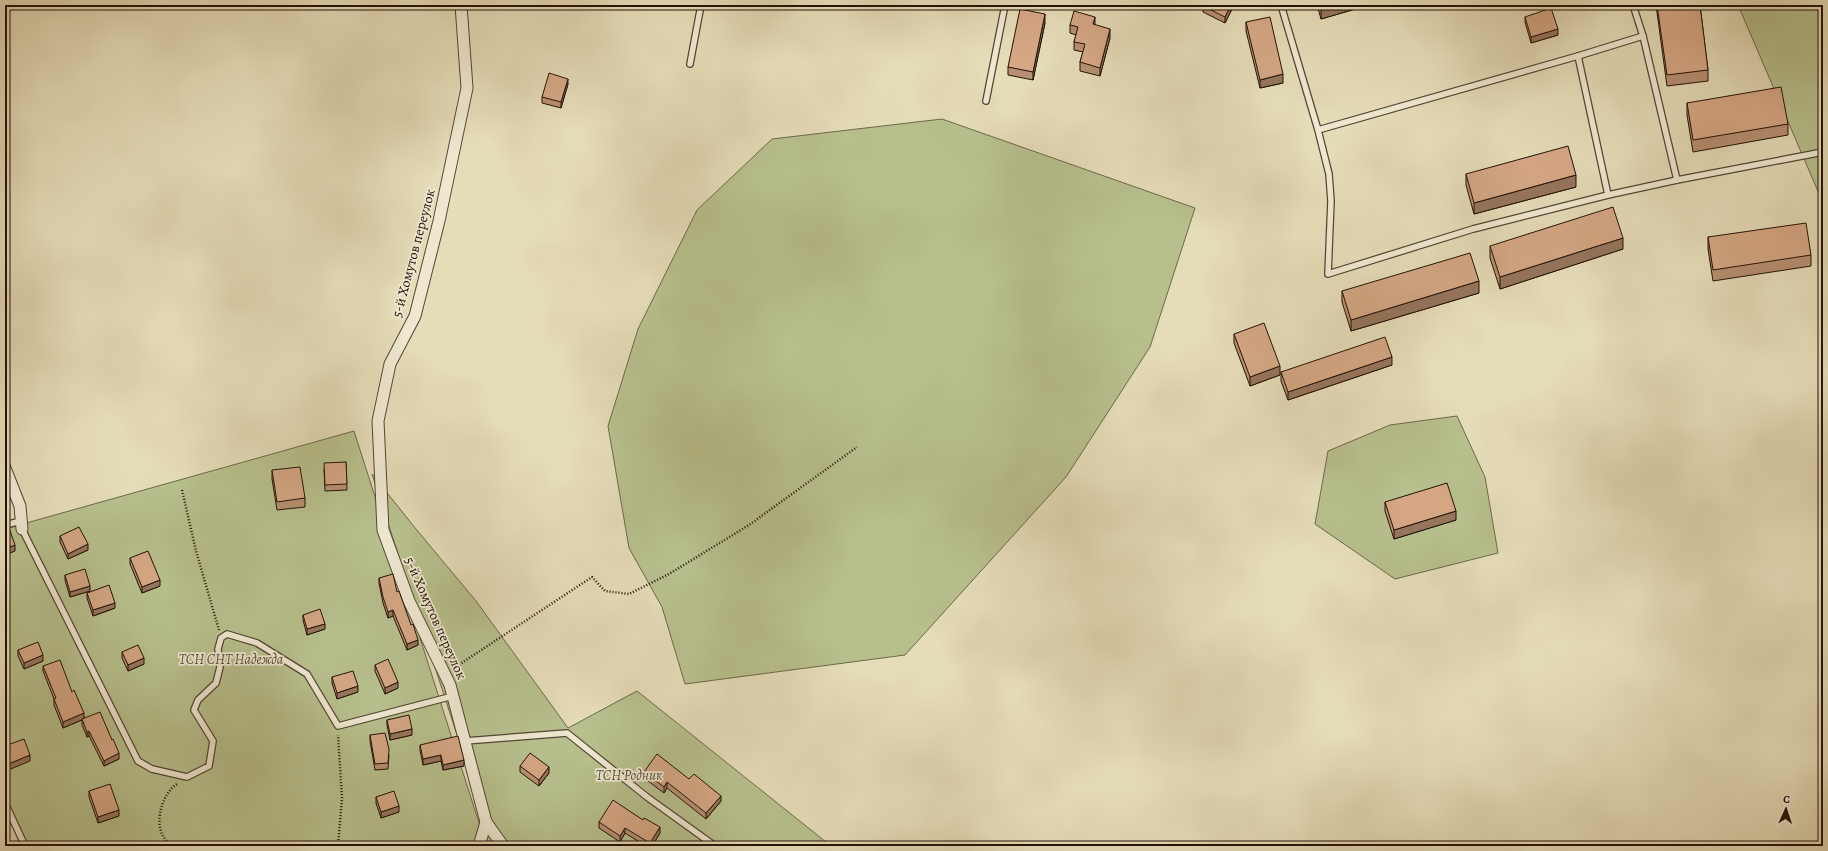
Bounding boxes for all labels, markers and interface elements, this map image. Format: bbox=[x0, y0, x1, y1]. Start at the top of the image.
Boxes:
street label: 5-й Хомутов переулок bbox=[387, 187, 440, 320]
street label: 5-й Хомутов переулок bbox=[400, 554, 471, 683]
park label: ТСН СНТ Надежда bbox=[179, 650, 284, 669]
park label: ТСН Родник bbox=[596, 766, 662, 785]
north arrow bbox=[1766, 789, 1806, 829]
text: С bbox=[1783, 792, 1790, 807]

